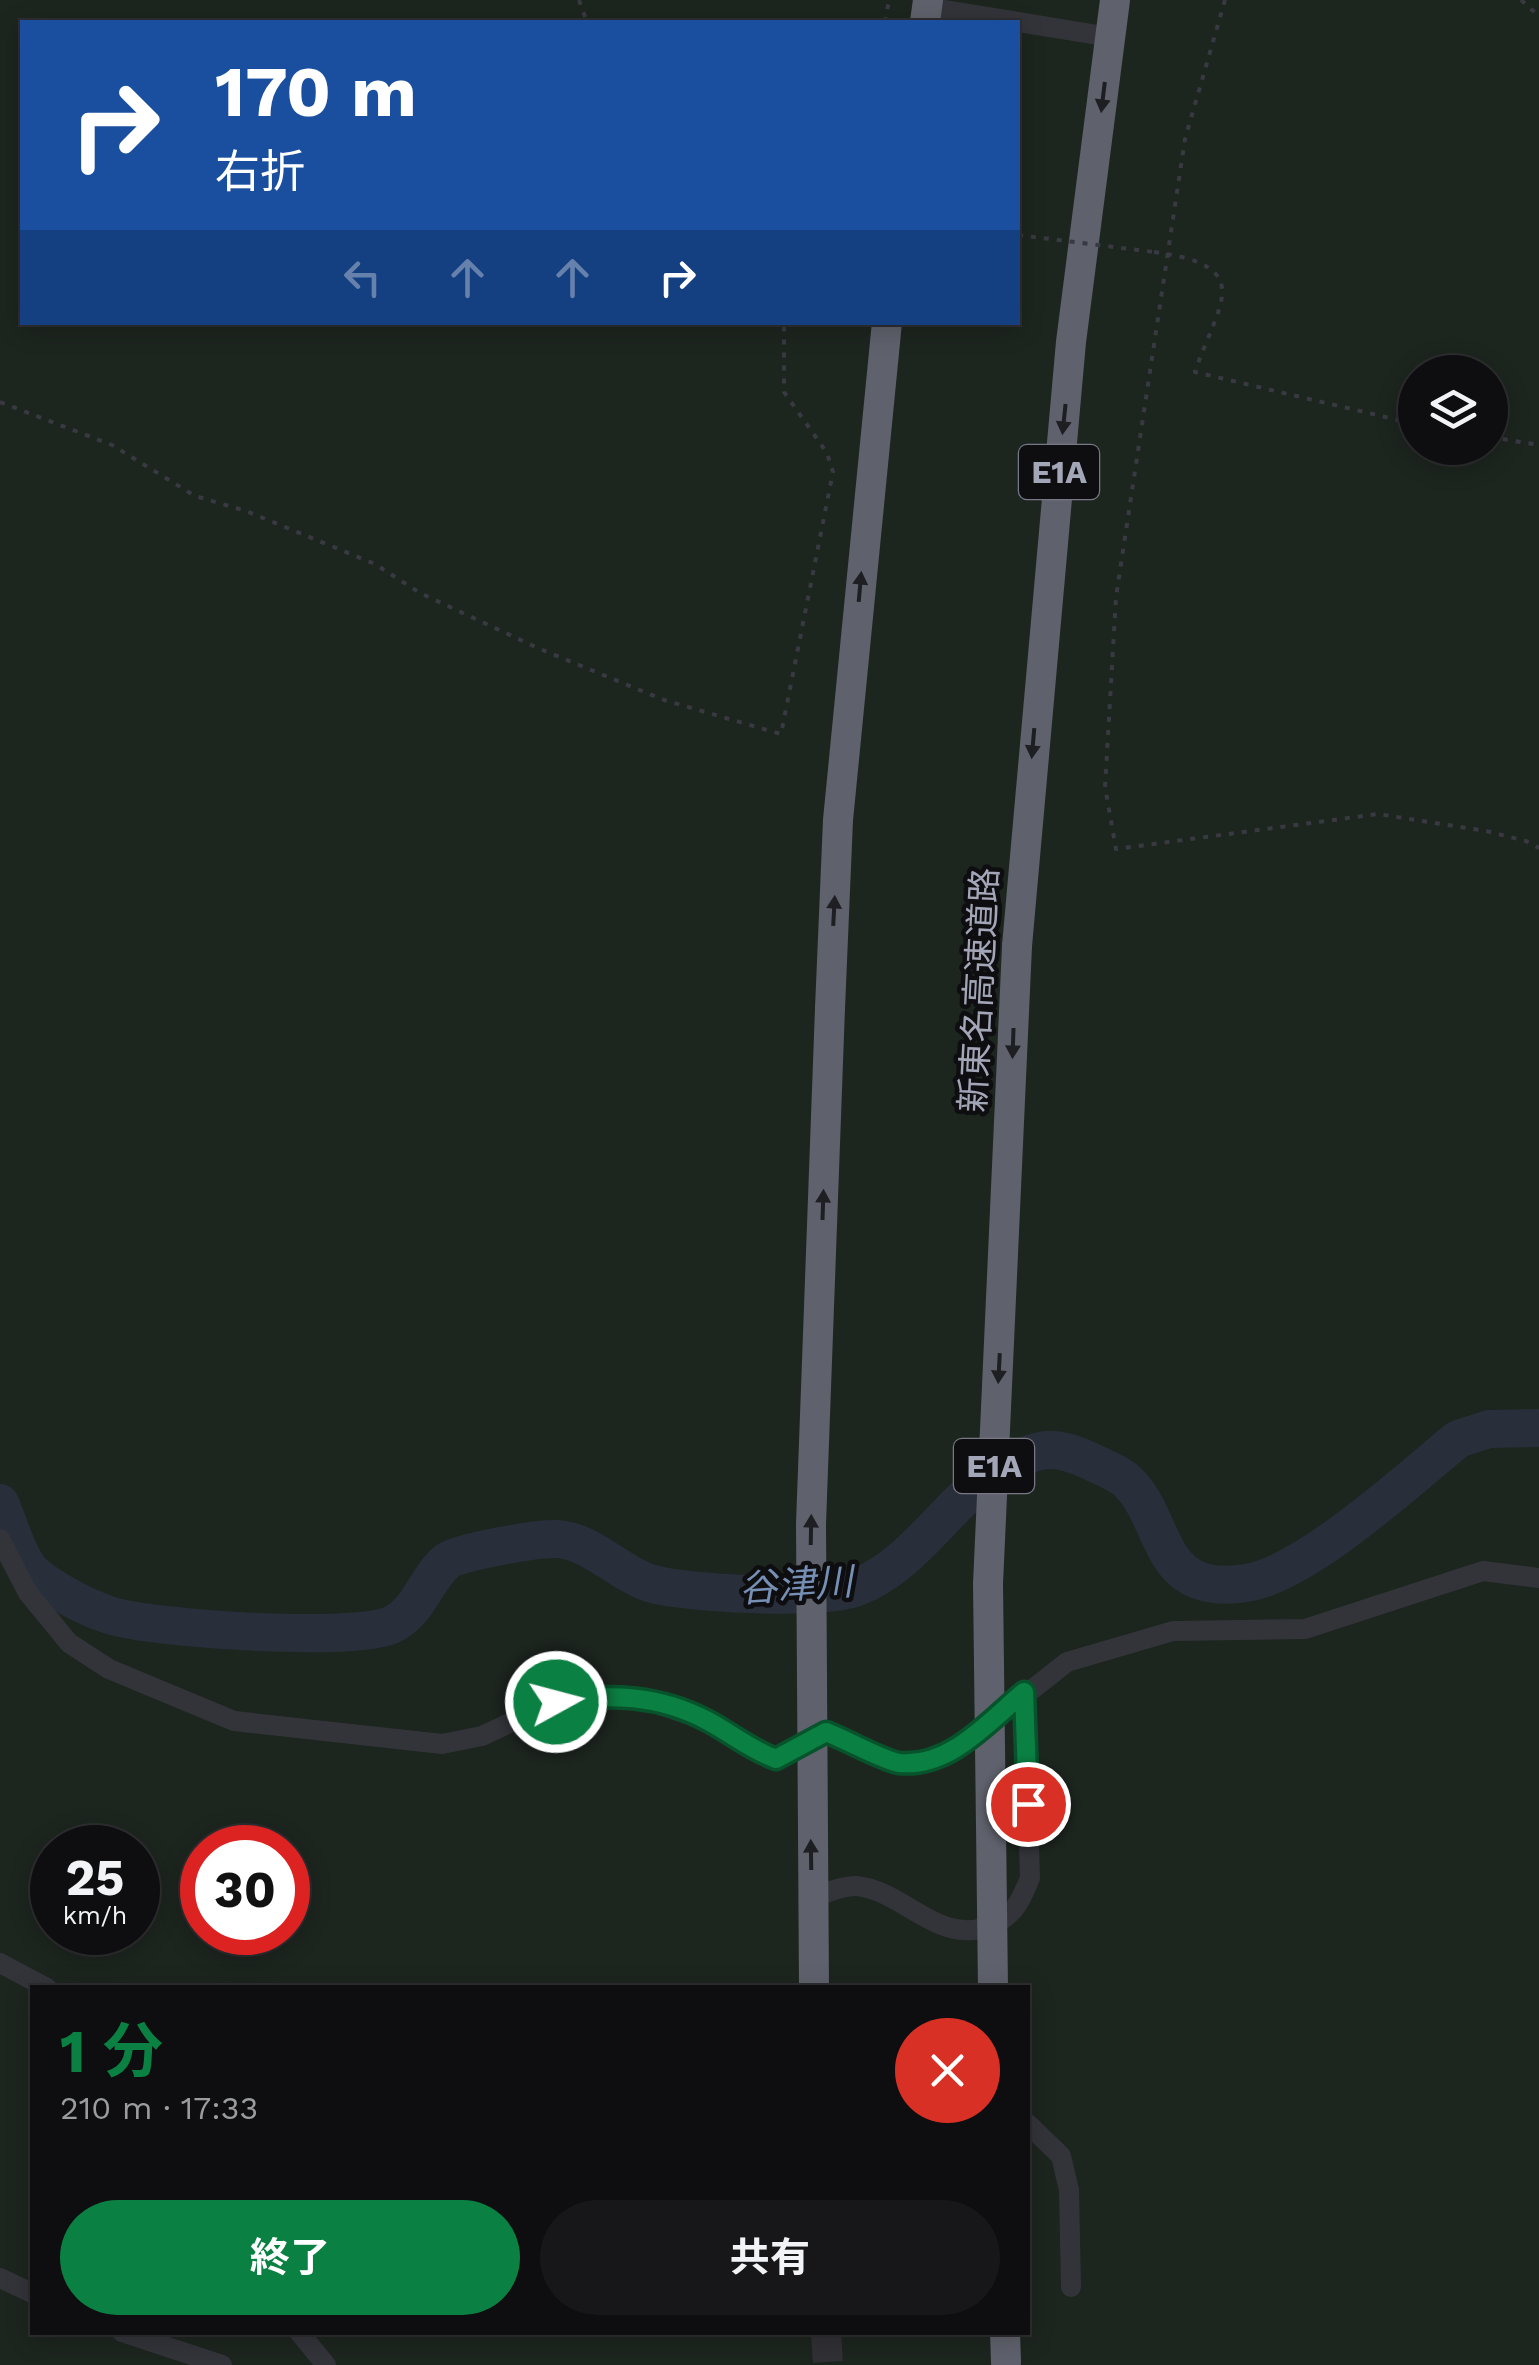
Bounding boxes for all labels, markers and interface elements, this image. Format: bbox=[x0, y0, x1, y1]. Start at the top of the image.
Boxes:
text: 170 m bbox=[215, 51, 417, 133]
icon: right bbox=[50, 60, 180, 190]
one-way arrow bbox=[1094, 81, 1110, 113]
text: 右折 bbox=[215, 145, 305, 198]
icon: left bbox=[335, 250, 390, 305]
icon: ahead bbox=[440, 250, 495, 305]
icon: ahead bbox=[545, 250, 600, 305]
icon: right bbox=[650, 250, 705, 305]
map controls bbox=[1398, 355, 1508, 465]
button: layers bbox=[1398, 355, 1508, 465]
one-way arrow bbox=[1056, 404, 1072, 436]
road number: E1A bbox=[1019, 445, 1099, 499]
one-way arrow bbox=[852, 570, 868, 602]
one-way arrow bbox=[1025, 727, 1041, 759]
street label: 新東名高速道路 bbox=[952, 867, 1006, 1113]
one-way arrow bbox=[826, 894, 842, 926]
one-way arrow bbox=[1004, 1028, 1020, 1060]
one-way arrow bbox=[815, 1189, 831, 1221]
one-way arrow bbox=[991, 1352, 1007, 1384]
road number: E1A bbox=[954, 1439, 1034, 1493]
one-way arrow bbox=[804, 1514, 820, 1546]
water label: 谷津川 bbox=[738, 1559, 858, 1611]
position arrow bbox=[504, 1650, 608, 1754]
pin bbox=[986, 1762, 1071, 1847]
icon: arrive bbox=[1001, 1777, 1056, 1832]
speed limit sign: 30 bbox=[180, 1825, 310, 1955]
one-way arrow bbox=[802, 1839, 818, 1871]
text: 25 bbox=[66, 1848, 124, 1907]
text: km/h bbox=[63, 1901, 127, 1930]
text: 1 分 bbox=[60, 2016, 163, 2087]
button: close bbox=[895, 2018, 1000, 2123]
text: 210 m · 17:33 bbox=[60, 2089, 258, 2127]
button: 終了 bbox=[60, 2200, 520, 2315]
button: 共有 bbox=[540, 2200, 1000, 2315]

